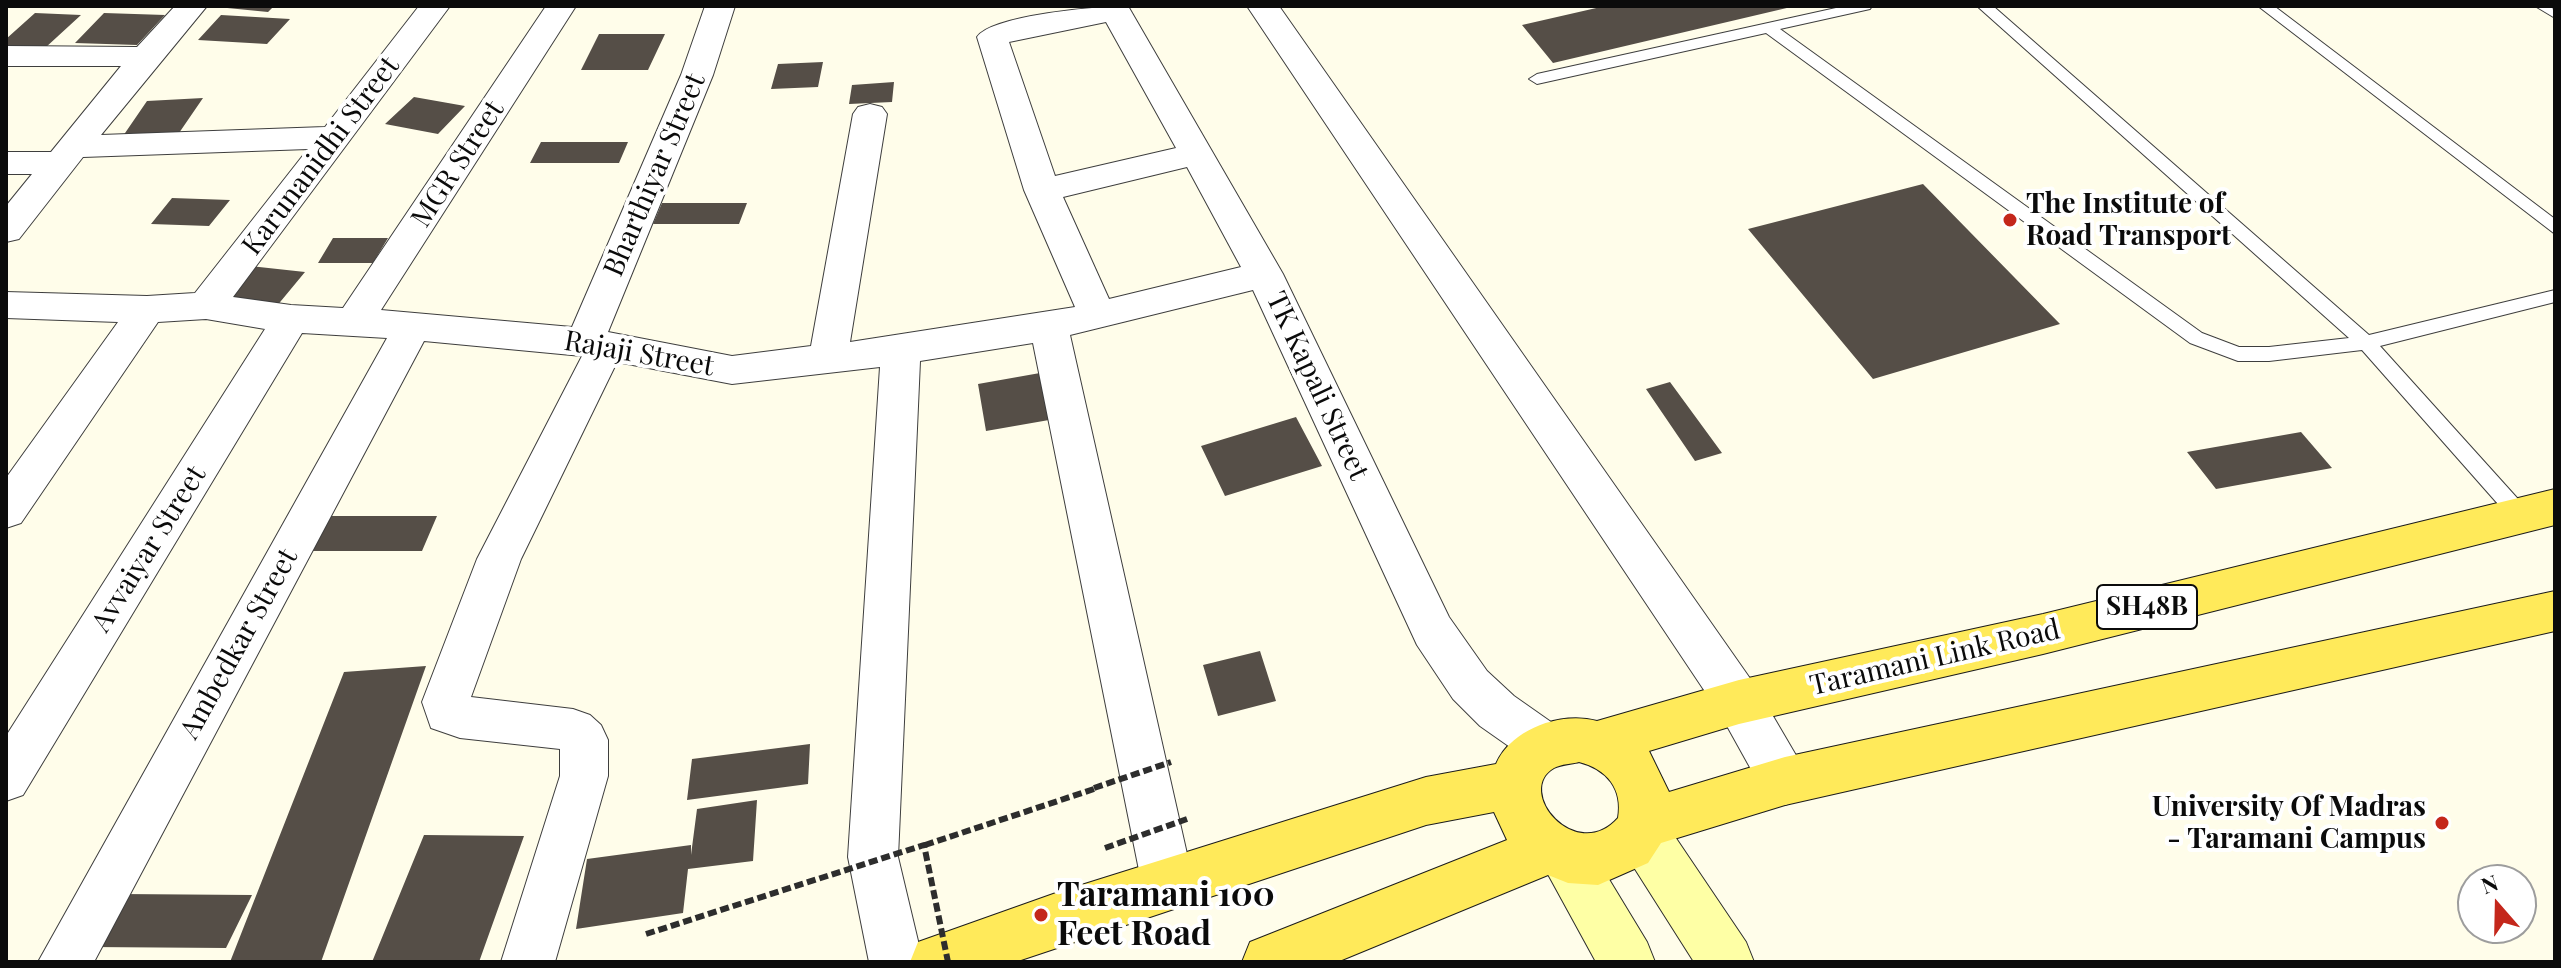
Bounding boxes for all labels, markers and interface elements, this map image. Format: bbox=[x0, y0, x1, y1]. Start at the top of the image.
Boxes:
street label: Karunanidhi Street bbox=[235, 50, 407, 262]
street label: Bharthiyar Street bbox=[597, 68, 713, 282]
street label: MGR Street bbox=[405, 94, 511, 234]
place label: The Institute of Road Transport bbox=[2026, 187, 2231, 253]
marker: The Institute of Road Transport bbox=[2001, 211, 2019, 229]
street label: TK Kapali Street bbox=[1259, 287, 1375, 485]
street label: Rajaji Street bbox=[562, 324, 716, 384]
street label: Avvaiyar Street bbox=[85, 460, 213, 638]
street label: Ambedkar Street bbox=[173, 543, 305, 745]
road number: SH48B bbox=[2097, 585, 2197, 629]
street label: Taramani Link Road bbox=[1807, 613, 2063, 703]
place label: University Of Madras - Taramani Campus bbox=[2152, 790, 2426, 856]
marker: University Of Madras - Taramani Campus bbox=[2433, 814, 2451, 832]
north arrow bbox=[2457, 864, 2537, 944]
text: N bbox=[2477, 867, 2502, 900]
place label: Taramani 100 Feet Road bbox=[1057, 875, 1275, 954]
marker: Taramani 100 Feet Road bbox=[1032, 906, 1050, 924]

